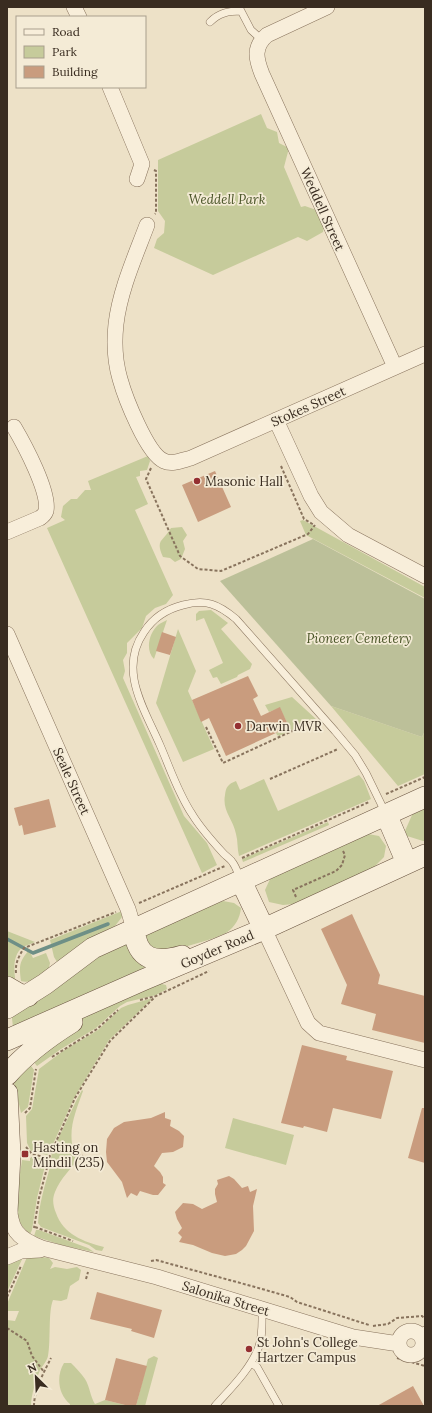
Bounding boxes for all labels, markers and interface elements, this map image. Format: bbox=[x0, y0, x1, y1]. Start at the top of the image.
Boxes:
legend bbox=[16, 16, 146, 88]
text: Road bbox=[52, 24, 80, 39]
text: Park bbox=[52, 44, 78, 59]
text: Building bbox=[52, 64, 98, 79]
street label: Weddell Street bbox=[297, 165, 348, 253]
park label: Weddell Park bbox=[189, 191, 266, 208]
street label: Stokes Street bbox=[268, 382, 348, 431]
place label: Masonic Hall bbox=[205, 473, 283, 490]
marker: Masonic Hall bbox=[192, 476, 202, 486]
park label: Pioneer Cemetery bbox=[307, 630, 412, 647]
place label: Darwin MVR bbox=[246, 718, 323, 735]
marker: Darwin MVR bbox=[233, 721, 243, 731]
street label: Seale Street bbox=[49, 745, 94, 818]
street label: Goyder Road bbox=[178, 926, 257, 973]
place label: Hasting on Mindil (235) bbox=[33, 1139, 104, 1171]
marker: Hasting on Mindil (235) bbox=[20, 1149, 30, 1159]
street label: Salonika Street bbox=[180, 1277, 272, 1320]
place label: St John's College Hartzer Campus bbox=[257, 1334, 358, 1366]
marker: St John's College Hartzer Campus bbox=[244, 1344, 254, 1354]
north arrow bbox=[16, 1357, 56, 1397]
text: N bbox=[25, 1360, 39, 1376]

